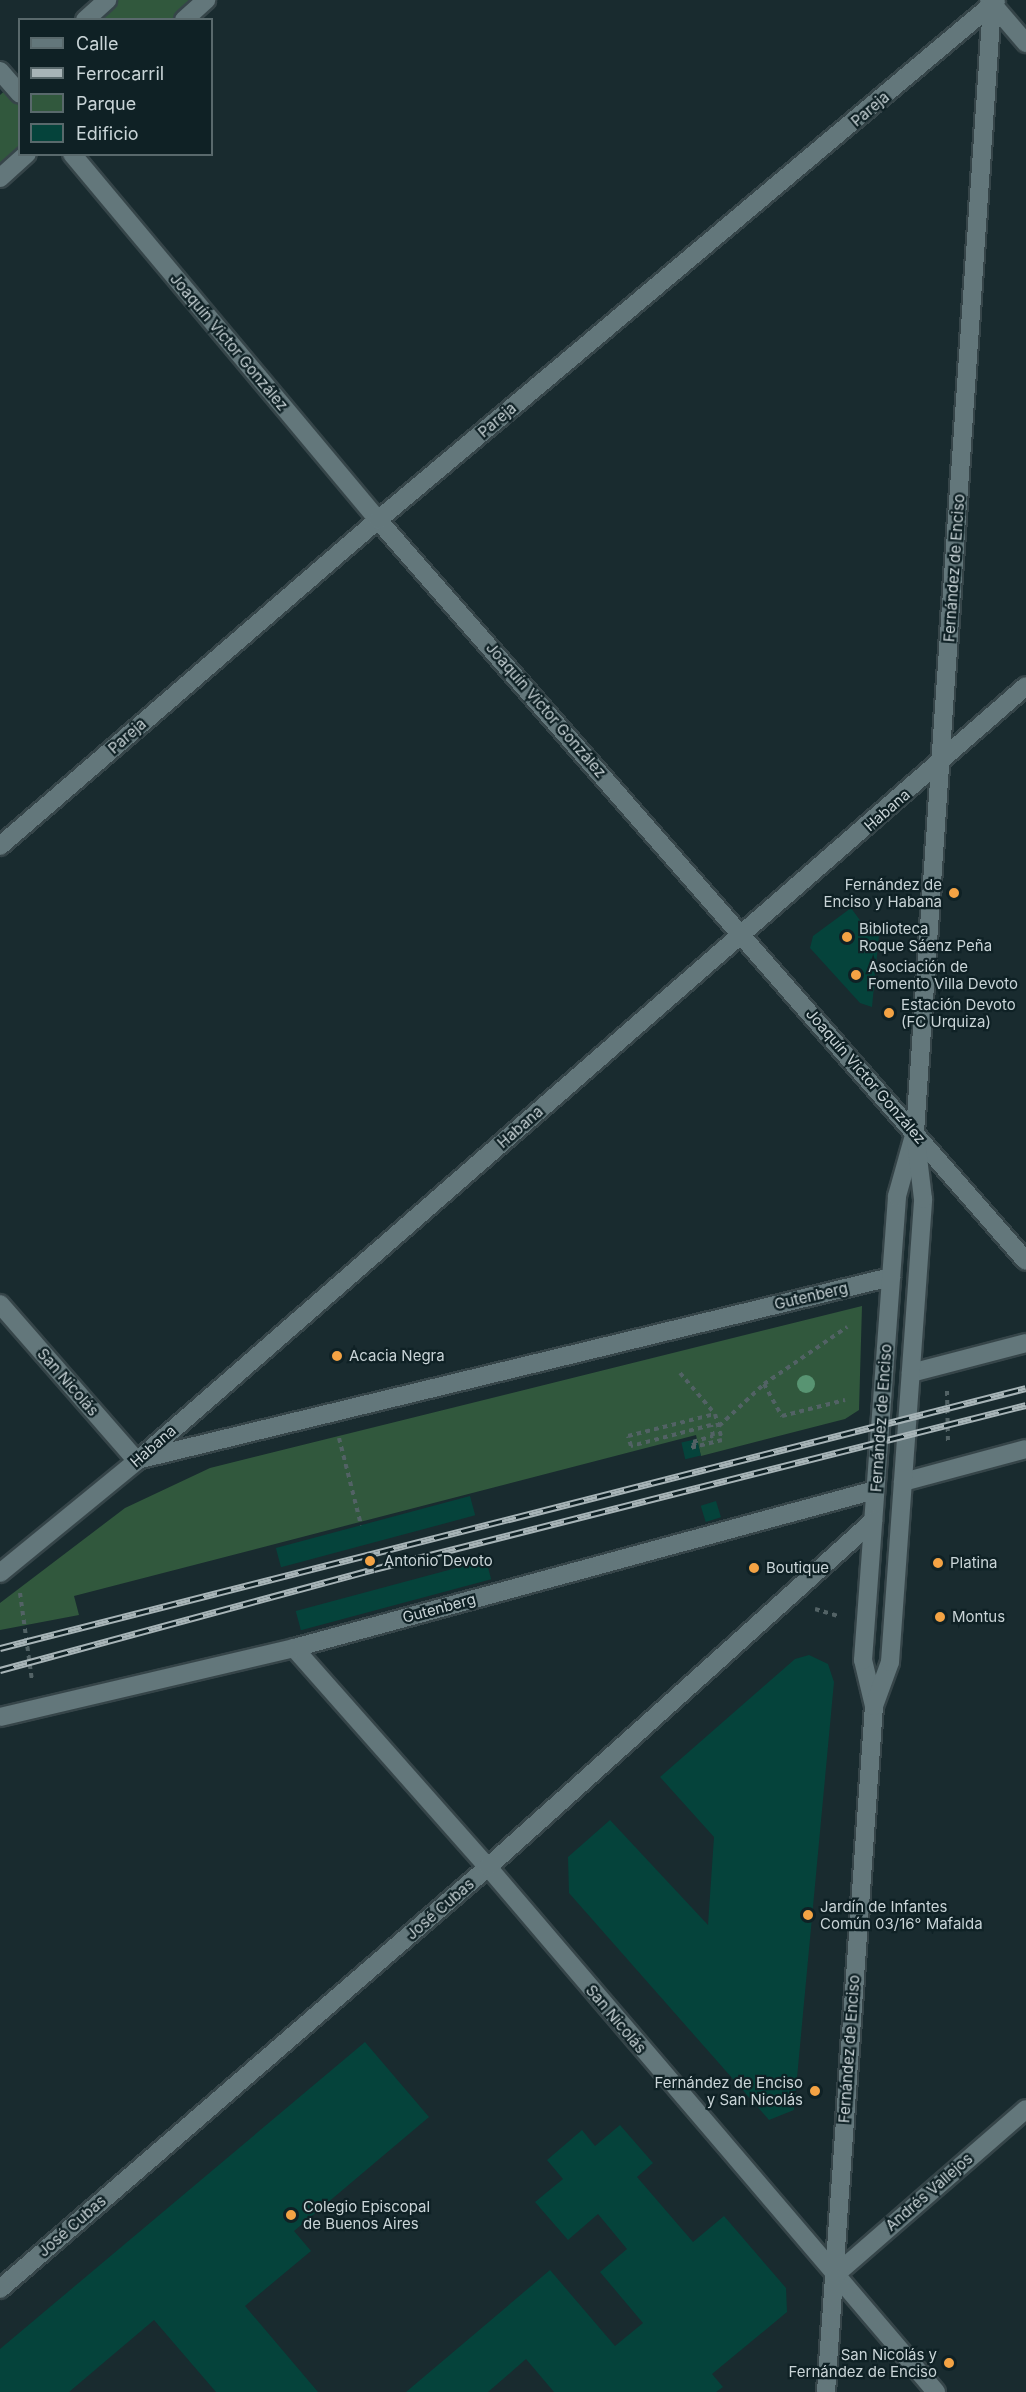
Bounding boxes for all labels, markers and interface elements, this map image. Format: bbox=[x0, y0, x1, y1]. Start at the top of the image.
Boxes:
legend bbox=[18, 18, 213, 156]
text: Calle bbox=[76, 33, 118, 54]
text: Ferrocarril bbox=[76, 63, 164, 84]
street label: Pareja bbox=[847, 88, 893, 130]
text: Parque bbox=[76, 93, 136, 114]
text: Edificio bbox=[76, 123, 139, 144]
street label: Joaquín Victor González bbox=[166, 270, 292, 414]
street label: Pareja bbox=[474, 399, 520, 441]
street label: Fernández de Enciso bbox=[940, 493, 968, 643]
street label: Joaquín Victor González bbox=[482, 639, 610, 781]
street label: Pareja bbox=[104, 715, 150, 757]
street label: Habana bbox=[860, 785, 914, 835]
place label: Fernández de Enciso y Habana bbox=[824, 875, 942, 910]
marker: Fernández de Enciso y Habana bbox=[947, 886, 961, 900]
place label: Biblioteca Roque Sáenz Peña bbox=[859, 919, 992, 954]
marker: Biblioteca Roque Sáenz Peña bbox=[840, 930, 854, 944]
place label: Asociación de Fomento Villa Devoto bbox=[868, 957, 1018, 992]
marker: Asociación de Fomento Villa Devoto bbox=[849, 968, 863, 982]
place label: Estación Devoto (FC Urquiza) bbox=[901, 995, 1016, 1030]
street label: Joaquín Victor González bbox=[802, 1005, 930, 1147]
marker: Estación Devoto (FC Urquiza) bbox=[882, 1006, 896, 1020]
street label: Habana bbox=[493, 1102, 547, 1152]
street label: Gutenberg bbox=[772, 1279, 850, 1313]
street label: Fernández de Enciso bbox=[867, 1343, 895, 1493]
street label: San Nicolás bbox=[34, 1345, 102, 1419]
place label: Acacia Negra bbox=[349, 1347, 445, 1365]
marker: Acacia Negra bbox=[330, 1349, 344, 1363]
street label: Habana bbox=[126, 1421, 180, 1471]
marker: Antonio Devoto bbox=[361, 1552, 379, 1570]
place label: Antonio Devoto bbox=[384, 1552, 493, 1570]
place label: Platina bbox=[950, 1554, 997, 1572]
marker: Platina bbox=[931, 1556, 945, 1570]
place label: Boutique bbox=[766, 1559, 829, 1577]
marker: Boutique bbox=[747, 1561, 761, 1575]
street label: Gutenberg bbox=[400, 1590, 478, 1626]
place label: Montus bbox=[952, 1608, 1005, 1626]
marker: Montus bbox=[933, 1610, 947, 1624]
street label: José Cubas bbox=[402, 1875, 478, 1943]
place label: Jardín de Infantes Común 03/16° Mafalda bbox=[820, 1897, 983, 1932]
marker: Jardín de Infantes Común 03/16° Mafalda bbox=[801, 1908, 815, 1922]
street label: Fernández de Enciso bbox=[835, 1974, 863, 2124]
street label: San Nicolás bbox=[582, 1981, 650, 2057]
place label: Fernández de Enciso y San Nicolás bbox=[655, 2073, 803, 2108]
marker: Fernández de Enciso y San Nicolás bbox=[808, 2084, 822, 2098]
street label: Andrés Vallejos bbox=[882, 2149, 976, 2235]
street label: José Cubas bbox=[34, 2192, 110, 2260]
place label: Colegio Episcopal de Buenos Aires bbox=[303, 2197, 430, 2232]
marker: Colegio Episcopal de Buenos Aires bbox=[284, 2208, 298, 2222]
place label: San Nicolás y Fernández de Enciso bbox=[789, 2345, 937, 2380]
marker: San Nicolás y Fernández de Enciso bbox=[942, 2356, 956, 2370]

